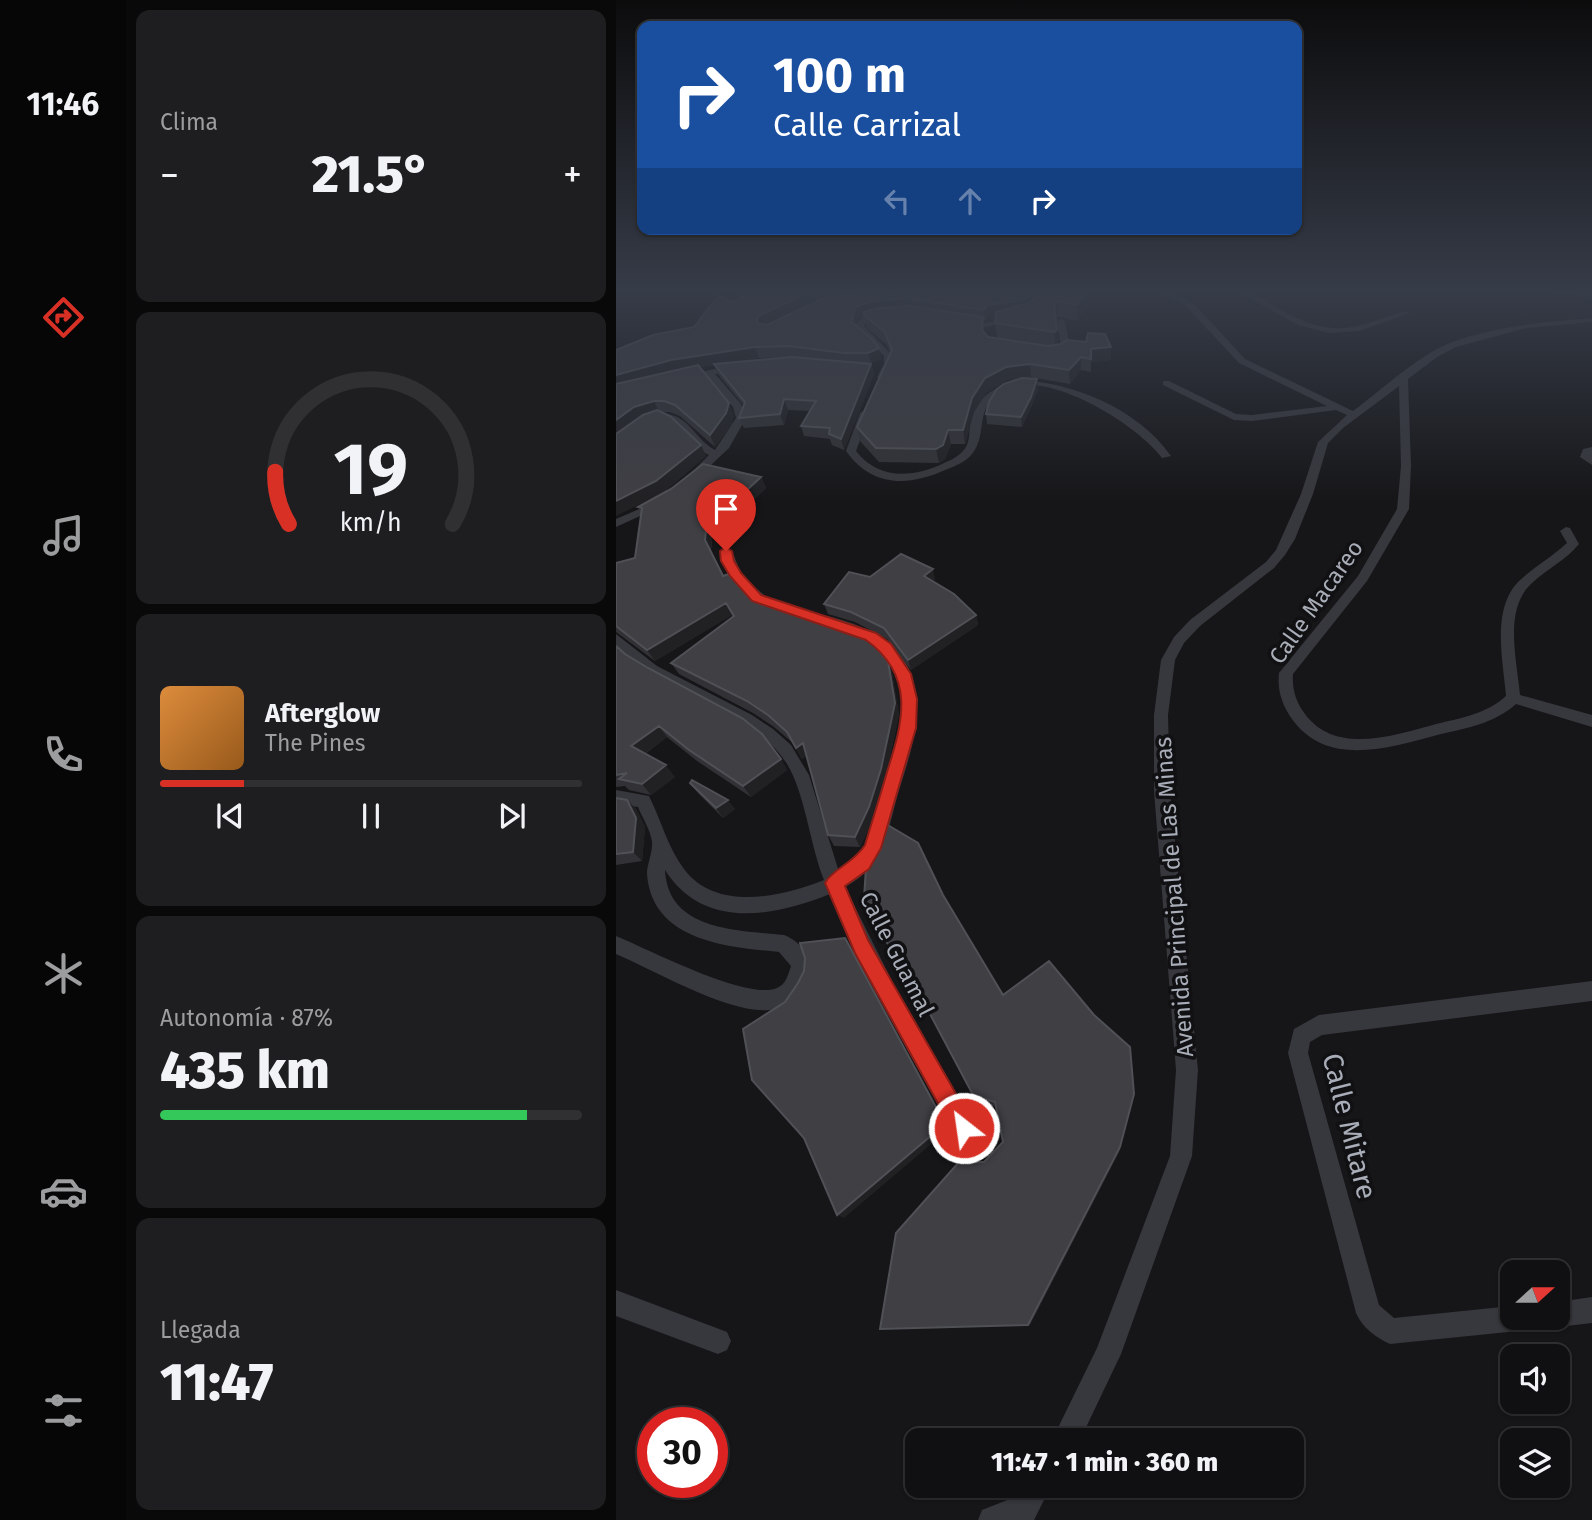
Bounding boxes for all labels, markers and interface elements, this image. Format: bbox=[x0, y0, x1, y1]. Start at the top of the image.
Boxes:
text: 100 m bbox=[773, 46, 906, 105]
icon: right bbox=[658, 49, 749, 140]
text: 11:46 bbox=[27, 85, 99, 123]
text: Calle Carrizal bbox=[773, 106, 961, 144]
text: Clima bbox=[160, 108, 218, 136]
text: 21.5° bbox=[312, 143, 430, 206]
text: − bbox=[160, 152, 179, 198]
text: + bbox=[563, 152, 582, 198]
icon: left bbox=[878, 182, 916, 220]
icon: ahead bbox=[951, 182, 989, 220]
icon: right bbox=[1024, 182, 1062, 220]
icon: directions bbox=[39, 293, 88, 342]
text: 19 bbox=[334, 426, 408, 513]
pin bbox=[696, 479, 756, 551]
icon: arrive bbox=[707, 490, 745, 528]
text: km/h bbox=[340, 508, 402, 538]
icon: music bbox=[39, 511, 88, 560]
street label: Calle Macareo bbox=[1263, 535, 1369, 669]
text: Afterglow bbox=[265, 698, 380, 729]
text: The Pines bbox=[265, 729, 366, 757]
icon: phone bbox=[39, 730, 88, 779]
street label: Avenida Principal de Las Minas bbox=[1149, 736, 1199, 1058]
icon: previous bbox=[211, 797, 249, 835]
icon: pause bbox=[352, 797, 390, 835]
icon: next bbox=[493, 797, 531, 835]
street label: Calle Guamal bbox=[854, 887, 940, 1021]
icon: climate bbox=[39, 949, 88, 998]
text: Autonomía · 87% bbox=[160, 1004, 333, 1032]
text: 435 km bbox=[160, 1039, 330, 1102]
street label: Calle Mitare bbox=[1315, 1050, 1384, 1203]
position arrow bbox=[927, 1091, 1001, 1165]
icon: car bbox=[39, 1167, 88, 1216]
north arrow bbox=[1500, 1260, 1570, 1330]
map controls bbox=[1500, 1260, 1570, 1498]
text: Llegada bbox=[160, 1316, 241, 1344]
button: sound bbox=[1500, 1344, 1570, 1414]
text: 11:47 bbox=[160, 1351, 274, 1414]
icon: filters bbox=[39, 1386, 88, 1435]
speed limit sign: 30 bbox=[637, 1407, 728, 1498]
button: layers bbox=[1500, 1428, 1570, 1498]
text: 11:47 · 1 min · 360 m bbox=[991, 1447, 1218, 1478]

